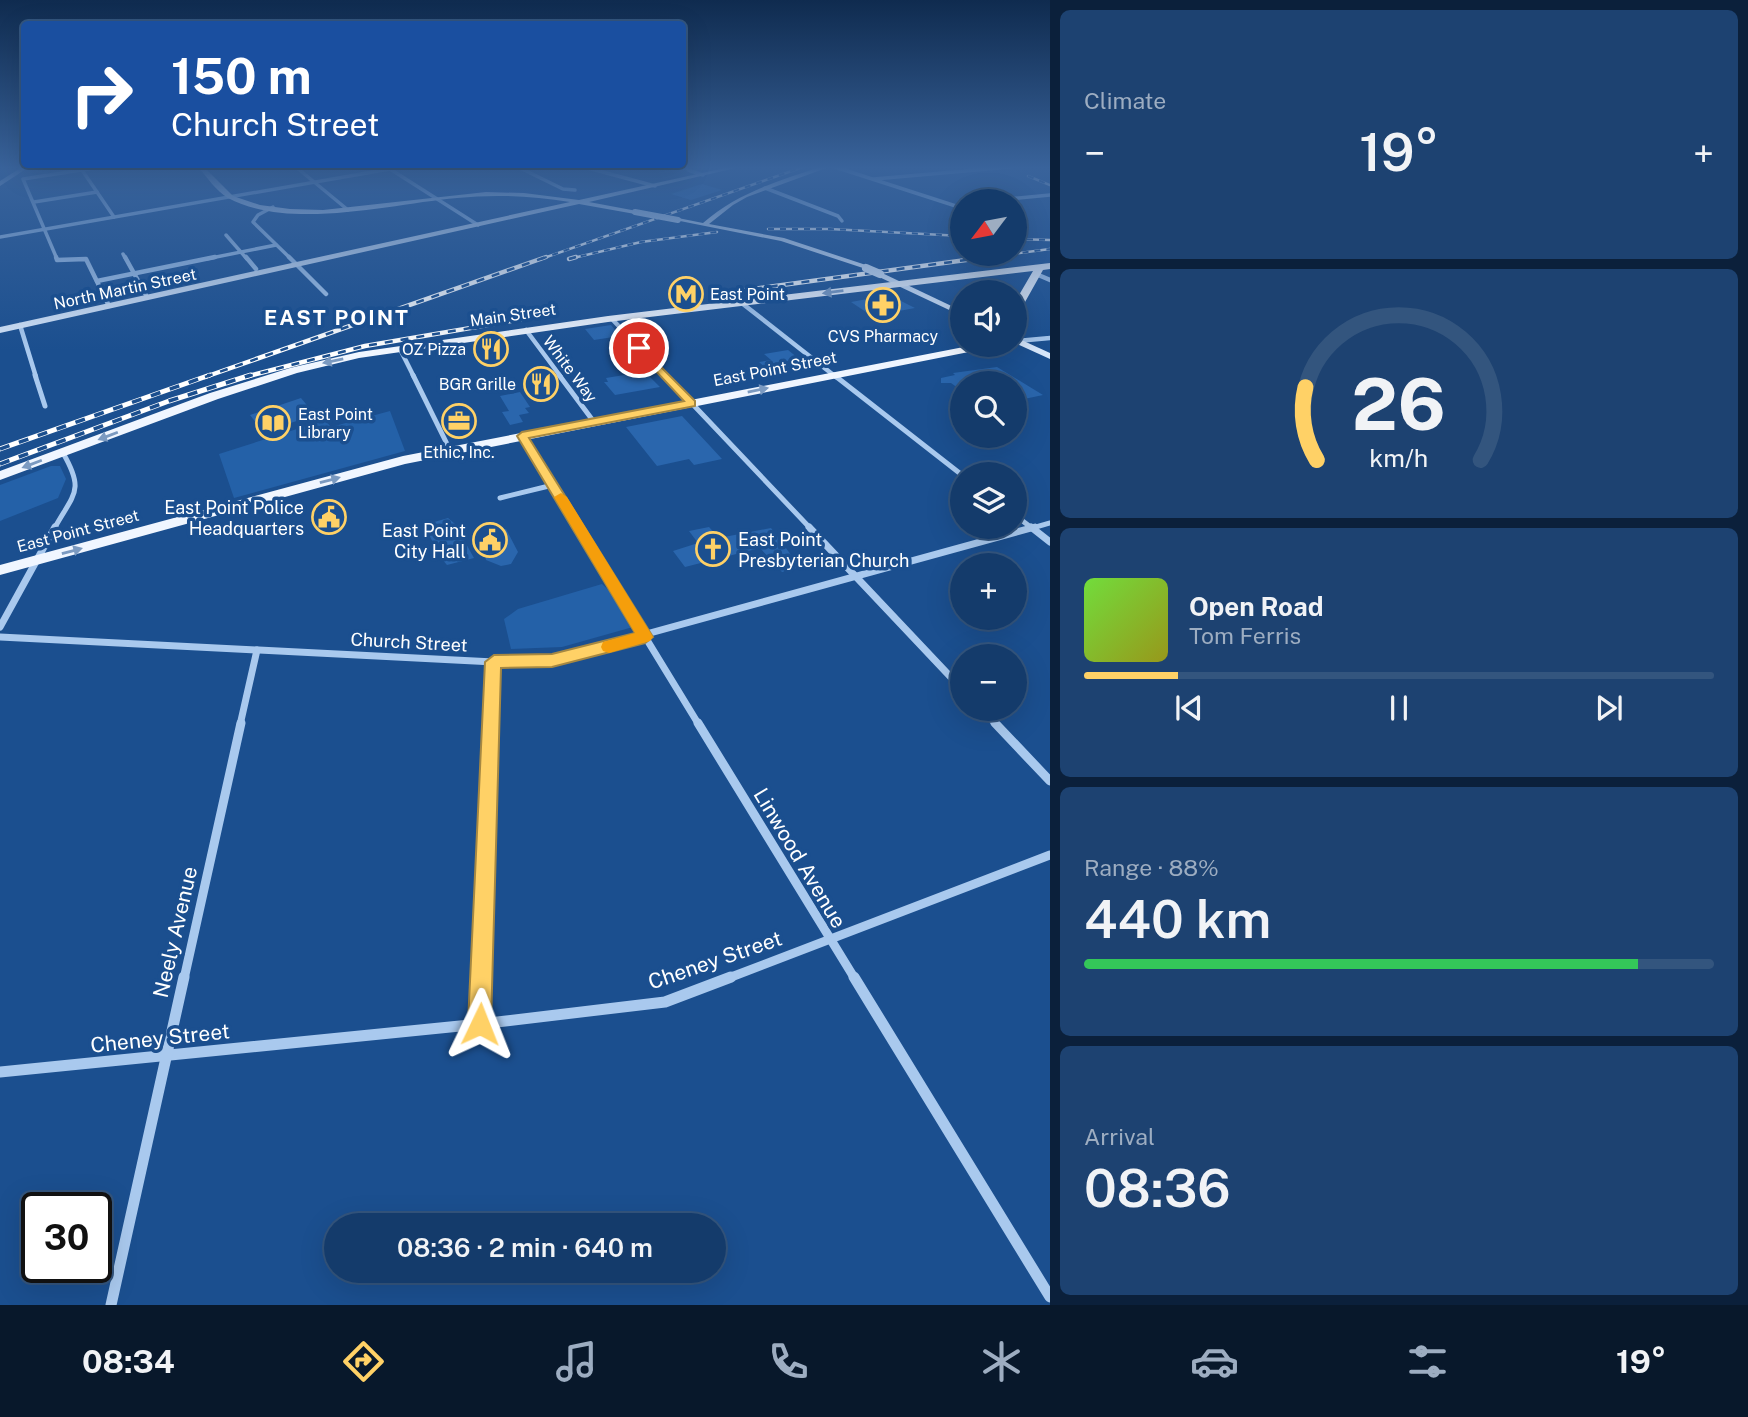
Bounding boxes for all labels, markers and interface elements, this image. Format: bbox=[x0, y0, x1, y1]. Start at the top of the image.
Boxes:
text: 150 m bbox=[171, 47, 312, 105]
icon: right bbox=[56, 49, 147, 140]
text: Climate bbox=[1084, 87, 1166, 114]
text: Church Street bbox=[171, 106, 379, 143]
text: 19° bbox=[1359, 122, 1439, 183]
text: − bbox=[1084, 131, 1105, 176]
text: + bbox=[1693, 131, 1714, 176]
north arrow bbox=[950, 189, 1027, 266]
map controls bbox=[950, 189, 1027, 721]
street label: North Martin Street bbox=[52, 265, 198, 313]
metro station icon: East Point bbox=[667, 275, 705, 313]
button: sound bbox=[950, 280, 1027, 357]
place label: East Point bbox=[710, 285, 785, 304]
pharmacy icon: CVS Pharmacy bbox=[864, 286, 902, 324]
one-way arrow bbox=[821, 287, 843, 298]
street label: Main Street bbox=[469, 300, 557, 330]
district label: EAST POINT bbox=[264, 305, 410, 330]
pin bbox=[609, 318, 669, 378]
place label: CVS Pharmacy bbox=[828, 327, 939, 346]
icon: arrive bbox=[620, 329, 658, 367]
restaurant icon: OZ Pizza bbox=[472, 330, 510, 368]
street label: White Way bbox=[539, 332, 602, 406]
place label: OZ Pizza bbox=[402, 340, 466, 359]
street label: East Point Street bbox=[712, 348, 838, 390]
one-way arrow bbox=[322, 356, 344, 367]
text: 26 bbox=[1352, 361, 1446, 446]
restaurant icon: BGR Grille bbox=[522, 365, 560, 403]
button: search bbox=[950, 371, 1027, 448]
place label: BGR Grille bbox=[439, 375, 516, 394]
one-way arrow bbox=[747, 385, 769, 396]
office icon: Ethic, Inc. bbox=[440, 402, 478, 440]
library icon: East Point Library bbox=[254, 404, 292, 442]
place label: East Point Library bbox=[298, 405, 373, 442]
one-way arrow bbox=[97, 430, 118, 441]
text: km/h bbox=[1370, 442, 1428, 472]
place label: Ethic, Inc. bbox=[423, 443, 495, 462]
one-way arrow bbox=[21, 459, 42, 470]
button: layers bbox=[950, 462, 1027, 539]
one-way arrow bbox=[319, 474, 341, 485]
place label: East Point Police Headquarters bbox=[164, 497, 304, 539]
public building icon: East Point Police Headquarters bbox=[310, 498, 348, 536]
street label: East Point Street bbox=[15, 506, 141, 556]
place label: East Point City Hall bbox=[382, 520, 466, 562]
public building icon: East Point City Hall bbox=[471, 521, 509, 559]
place label: East Point Presbyterian Church bbox=[738, 529, 909, 571]
church icon: East Point Presbyterian Church bbox=[694, 530, 732, 568]
one-way arrow bbox=[61, 545, 83, 556]
button: + bbox=[950, 553, 1027, 630]
text: Open Road bbox=[1189, 591, 1324, 622]
text: Tom Ferris bbox=[1189, 622, 1301, 649]
street label: Church Street bbox=[350, 628, 468, 656]
button: − bbox=[950, 644, 1027, 721]
icon: previous bbox=[1170, 689, 1208, 727]
icon: pause bbox=[1380, 689, 1418, 727]
icon: next bbox=[1590, 689, 1628, 727]
street label: Linwood Avenue bbox=[748, 783, 852, 933]
text: Range · 88% bbox=[1084, 854, 1219, 881]
street label: Neely Avenue bbox=[148, 864, 202, 1000]
text: 440 km bbox=[1084, 889, 1271, 950]
street label: Cheney Street bbox=[645, 925, 785, 995]
position arrow bbox=[443, 987, 517, 1061]
street label: Cheney Street bbox=[89, 1018, 231, 1058]
text: Arrival bbox=[1084, 1123, 1155, 1150]
text: 08:36 bbox=[1084, 1158, 1231, 1219]
speed limit sign: 30 bbox=[21, 1192, 112, 1283]
text: 08:36 · 2 min · 640 m bbox=[397, 1232, 653, 1263]
icon: directions bbox=[339, 1337, 388, 1386]
icon: music bbox=[552, 1337, 601, 1386]
icon: phone bbox=[764, 1337, 813, 1386]
icon: climate bbox=[977, 1337, 1026, 1386]
icon: car bbox=[1190, 1337, 1239, 1386]
icon: filters bbox=[1403, 1337, 1452, 1386]
text: 08:34 bbox=[82, 1343, 175, 1380]
text: 19° bbox=[1616, 1343, 1666, 1380]

